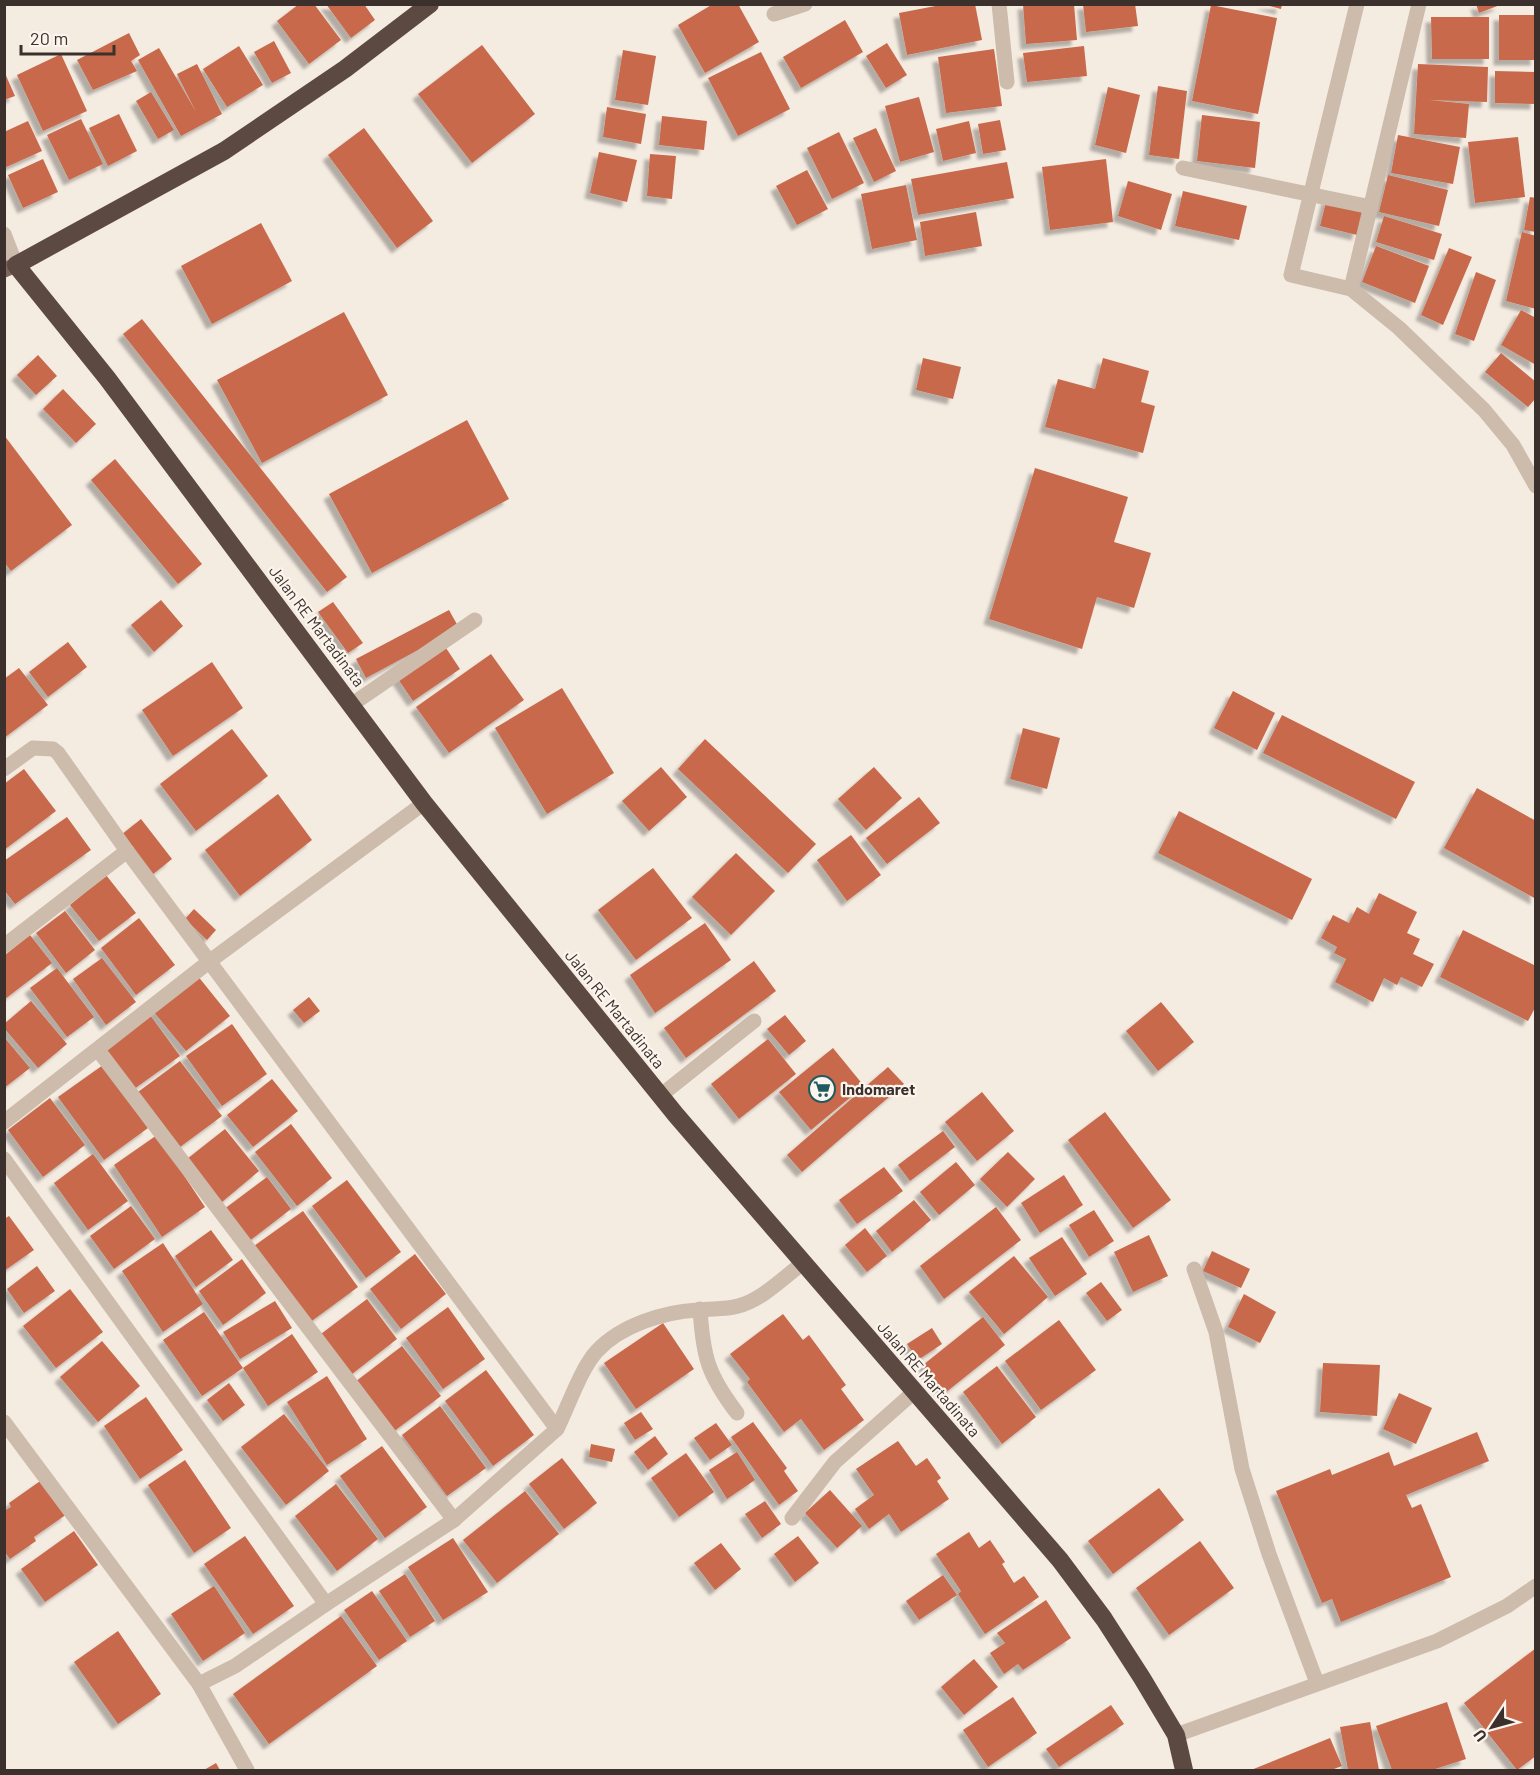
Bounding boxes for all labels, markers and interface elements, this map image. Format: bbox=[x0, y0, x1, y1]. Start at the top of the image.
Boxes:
scale bar bbox=[21, 18, 114, 56]
text: 20 m bbox=[30, 27, 68, 49]
street label: Jalan RE Martadinata bbox=[266, 561, 369, 690]
street label: Jalan RE Martadinata bbox=[562, 946, 669, 1072]
supermarket icon: Indomaret bbox=[807, 1074, 837, 1104]
place label: Indomaret bbox=[842, 1079, 915, 1098]
street label: Jalan RE Martadinata bbox=[874, 1317, 985, 1440]
north arrow bbox=[1462, 1697, 1522, 1757]
text: U bbox=[1469, 1726, 1490, 1746]

